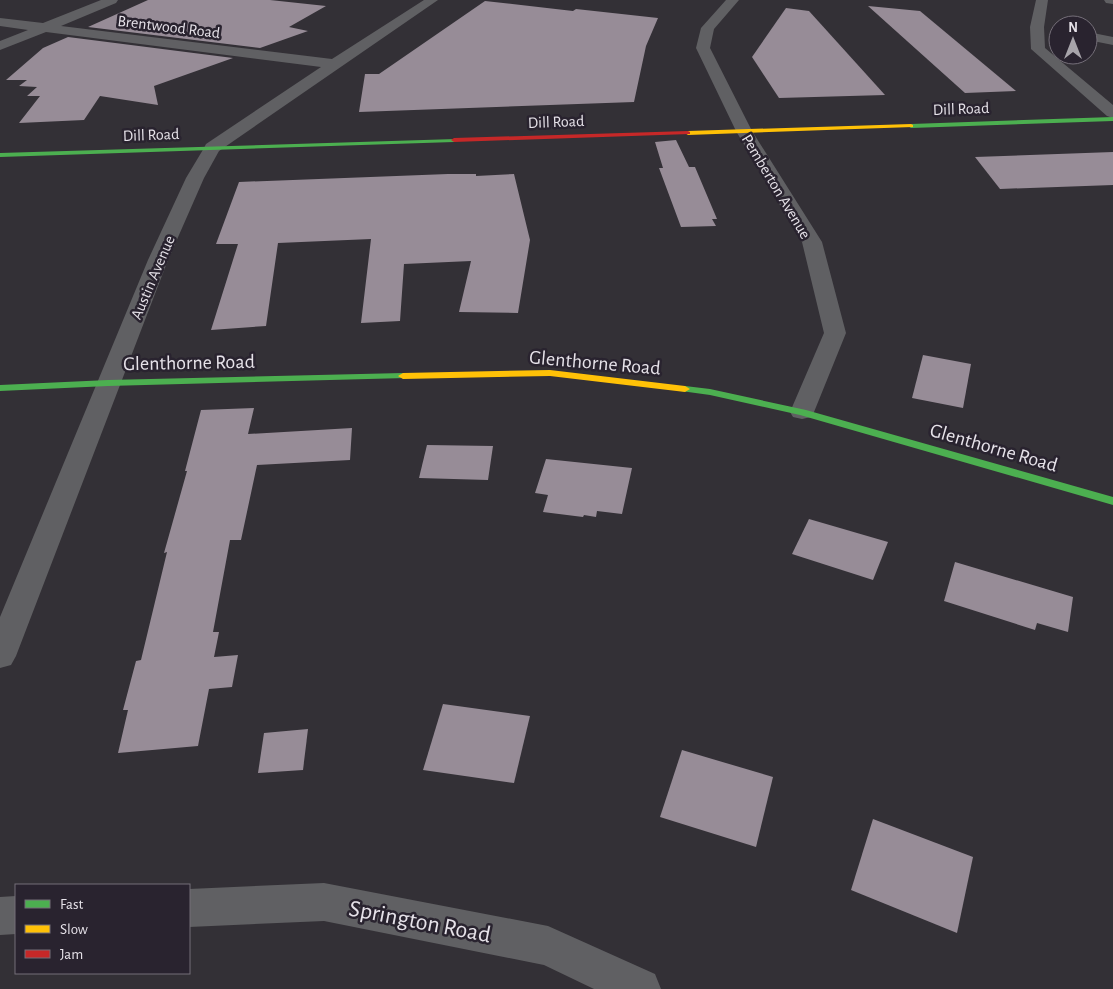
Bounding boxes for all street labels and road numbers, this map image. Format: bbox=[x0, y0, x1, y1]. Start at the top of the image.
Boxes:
street label: Brentwood Road bbox=[117, 13, 221, 41]
street label: Dill Road bbox=[932, 100, 990, 118]
street label: Dill Road bbox=[527, 113, 585, 131]
street label: Dill Road bbox=[122, 126, 180, 144]
street label: Pemberton Avenue bbox=[739, 132, 814, 242]
street label: Austin Avenue bbox=[128, 233, 178, 322]
street label: Glenthorne Road bbox=[528, 347, 661, 379]
street label: Glenthorne Road bbox=[123, 352, 255, 374]
street label: Glenthorne Road bbox=[928, 420, 1060, 476]
street label: Springton Road bbox=[347, 896, 493, 947]

